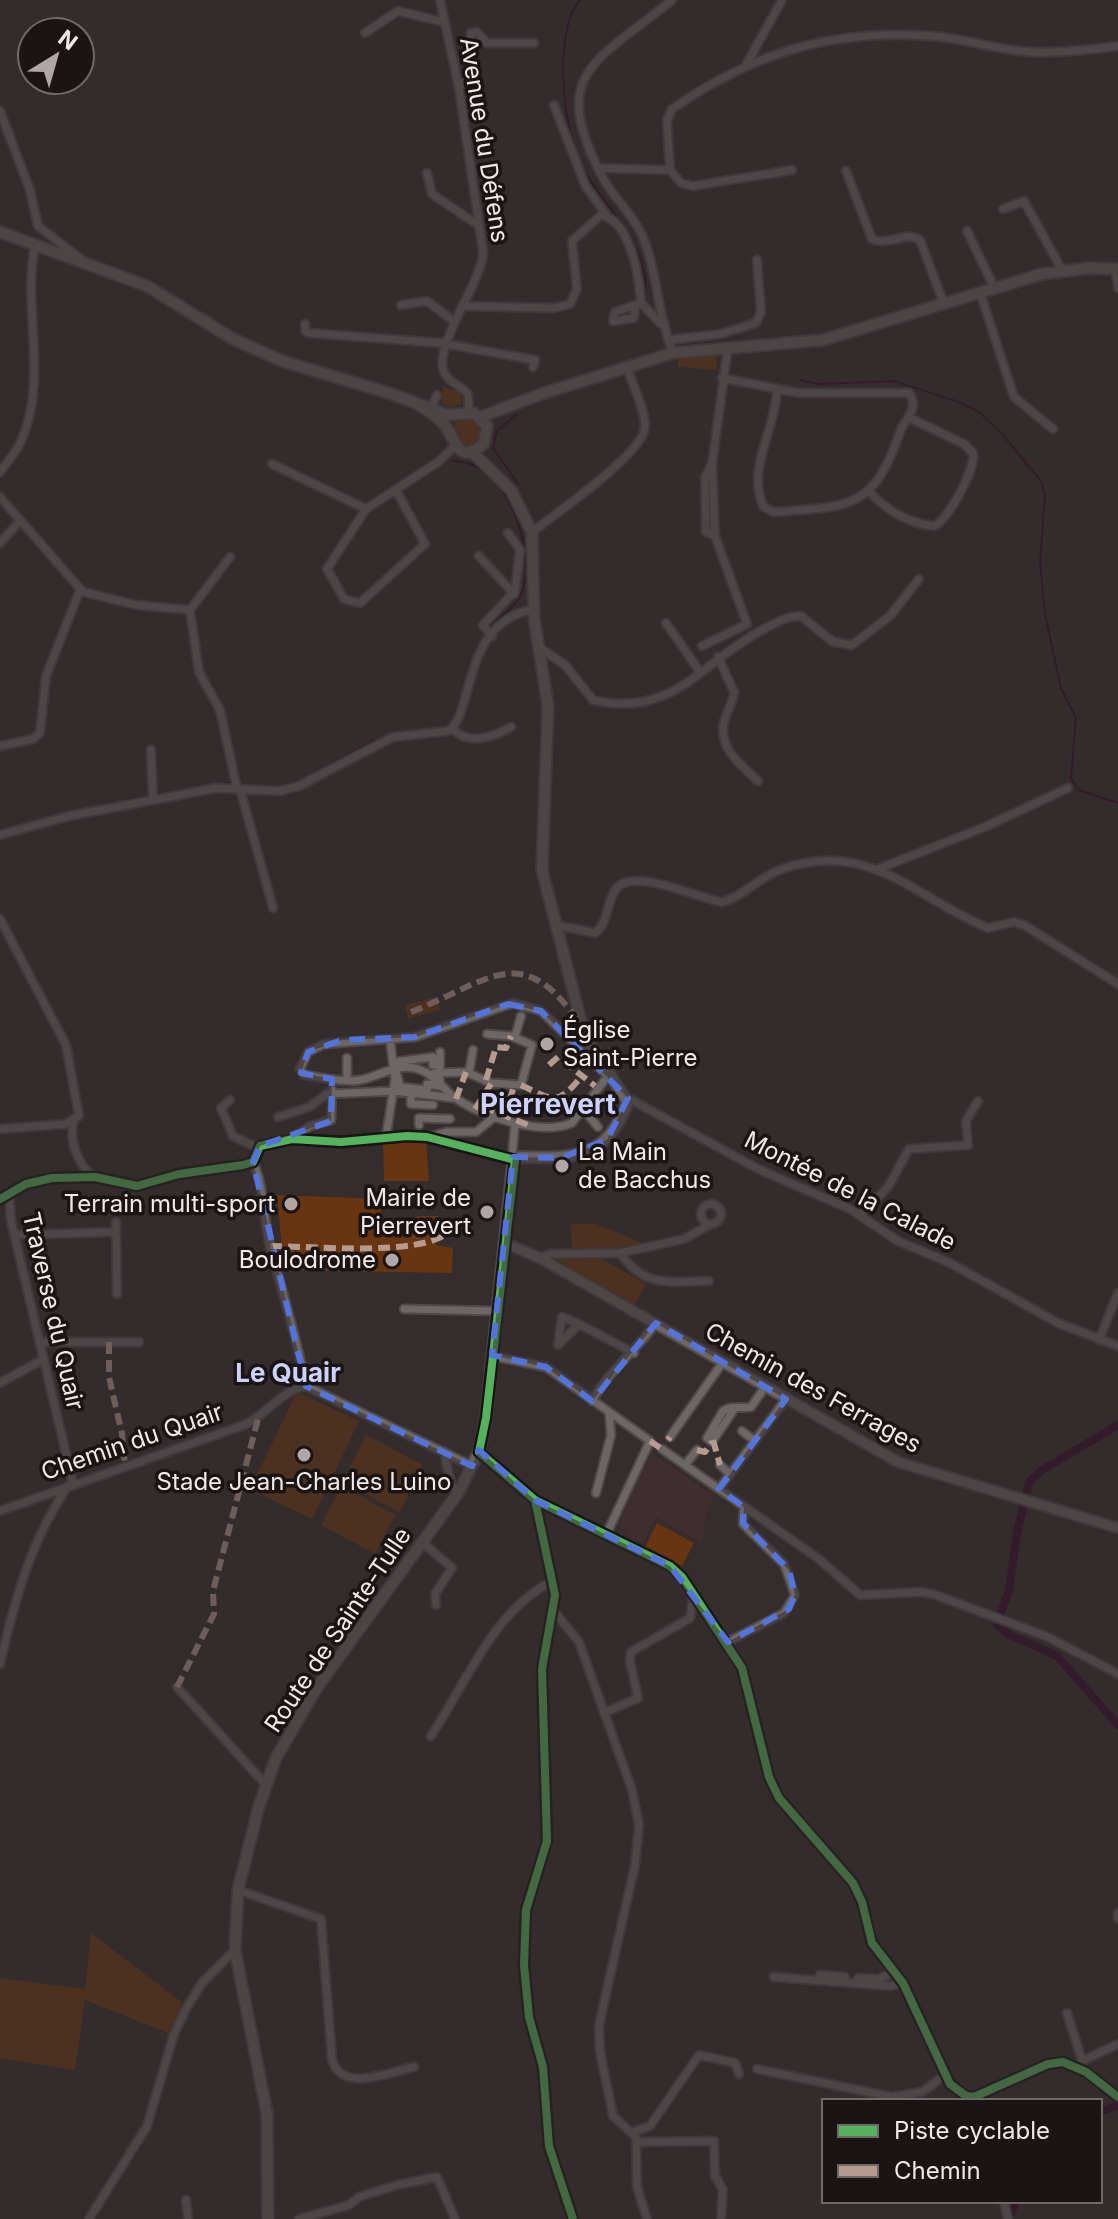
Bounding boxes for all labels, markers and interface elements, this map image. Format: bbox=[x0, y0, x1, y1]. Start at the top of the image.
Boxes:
north arrow bbox=[16, 16, 96, 96]
text: N bbox=[54, 25, 83, 55]
street label: Avenue du Défens bbox=[454, 35, 515, 244]
place label: Église Saint-Pierre bbox=[563, 1014, 697, 1072]
marker: Église Saint-Pierre bbox=[538, 1035, 556, 1053]
district label: Pierrevert bbox=[480, 1087, 616, 1121]
street label: Montée de la Calade bbox=[740, 1125, 961, 1256]
place label: La Main de Bacchus bbox=[578, 1137, 711, 1194]
marker: La Main de Bacchus bbox=[553, 1157, 571, 1175]
place label: Mairie de Pierrevert bbox=[360, 1183, 471, 1240]
place label: Terrain multi-sport bbox=[64, 1189, 275, 1218]
marker: Terrain multi-sport bbox=[282, 1195, 300, 1213]
marker: Mairie de Pierrevert bbox=[478, 1203, 496, 1221]
street label: Traverse du Quair bbox=[17, 1209, 90, 1413]
place label: Boulodrome bbox=[239, 1245, 376, 1274]
marker: Boulodrome bbox=[383, 1251, 401, 1269]
street label: Chemin des Ferrages bbox=[700, 1316, 926, 1459]
district label: Le Quair bbox=[235, 1357, 341, 1388]
street label: Chemin du Quair bbox=[37, 1397, 226, 1486]
marker: Stade Jean-Charles Luino bbox=[295, 1446, 313, 1464]
place label: Stade Jean-Charles Luino bbox=[157, 1467, 451, 1496]
street label: Route de Sainte-Tulle bbox=[258, 1522, 417, 1738]
legend bbox=[822, 2099, 1102, 2203]
text: Piste cyclable bbox=[894, 2116, 1050, 2145]
text: Chemin bbox=[894, 2156, 981, 2185]

